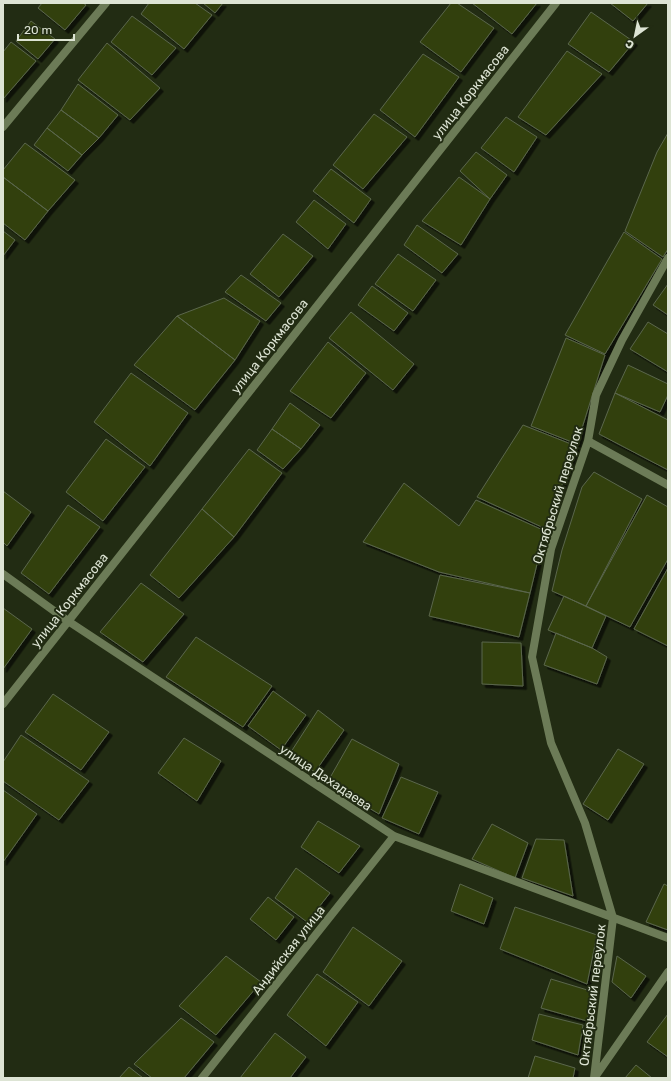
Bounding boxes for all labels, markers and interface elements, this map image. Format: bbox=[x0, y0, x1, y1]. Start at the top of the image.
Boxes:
scale bar bbox=[18, 16, 74, 42]
north arrow bbox=[615, 16, 655, 56]
text: 20 m bbox=[24, 23, 52, 37]
text: С bbox=[623, 36, 637, 52]
street label: улица Коркмасова bbox=[429, 42, 512, 143]
street label: улица Коркмасова bbox=[228, 296, 311, 397]
street label: Октябрьский переулок bbox=[529, 425, 586, 566]
street label: улица Коркмасова bbox=[28, 550, 111, 651]
street label: улица Дахадаева bbox=[277, 741, 375, 814]
street label: Андийская улица bbox=[249, 903, 328, 998]
street label: Октябрьский переулок bbox=[576, 923, 609, 1067]

